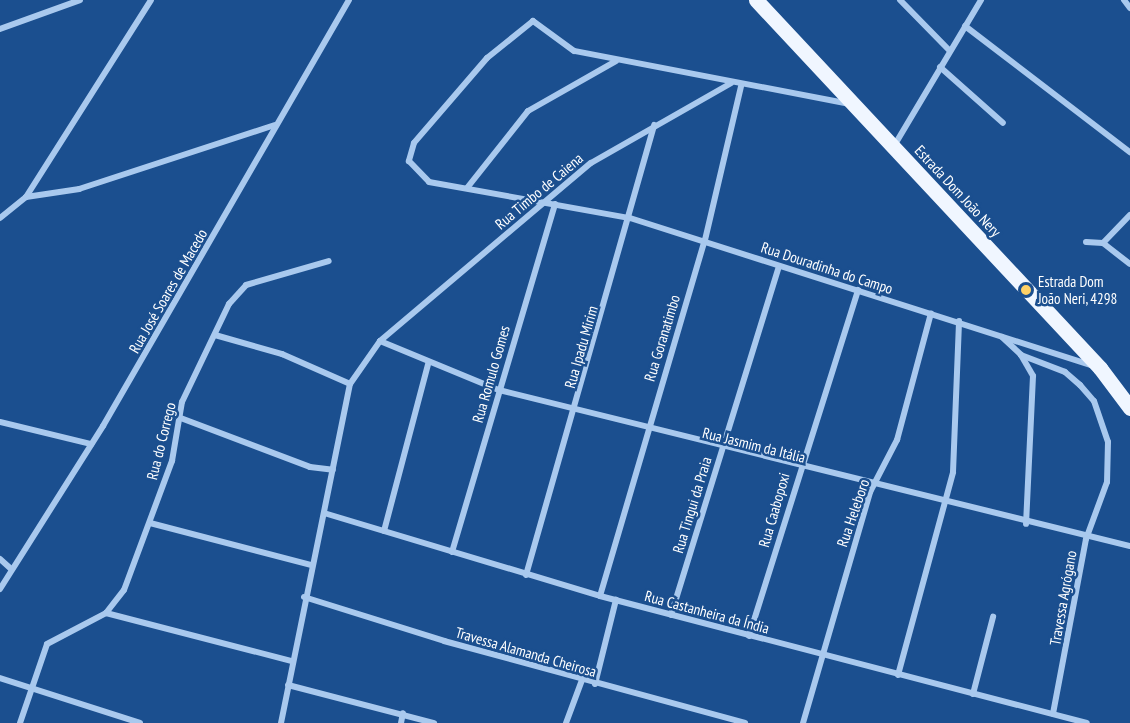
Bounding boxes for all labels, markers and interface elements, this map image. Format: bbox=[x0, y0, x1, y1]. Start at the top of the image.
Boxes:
street label: Estrada Dom João Nery bbox=[911, 142, 1005, 240]
street label: Rua Timbo de Caiena bbox=[491, 149, 587, 233]
street label: Rua José Soares de Macedo bbox=[125, 226, 211, 356]
street label: Rua Douradinha do Campo bbox=[759, 238, 895, 298]
place label: Estrada Dom João Neri, 4298 bbox=[1038, 272, 1118, 307]
marker: Estrada Dom João Neri, 4298 bbox=[1019, 283, 1033, 297]
street label: Rua Goranatimbo bbox=[640, 293, 684, 383]
street label: Rua Ipadu Mirim bbox=[561, 304, 601, 390]
street label: Rua Romulo Gomes bbox=[469, 323, 513, 425]
street label: Rua do Corrego bbox=[143, 400, 179, 482]
street label: Rua Jasmim da Itália bbox=[701, 423, 807, 467]
street label: Rua Tingui da Praia bbox=[669, 454, 715, 556]
street label: Rua Caabopoxi bbox=[755, 471, 793, 549]
street label: Rua Heleboro bbox=[833, 477, 873, 549]
street label: Travessa Agrógano bbox=[1046, 549, 1080, 647]
street label: Rua Castanheira da Índia bbox=[643, 587, 771, 637]
street label: Travessa Alamanda Cheirosa bbox=[453, 623, 599, 681]

